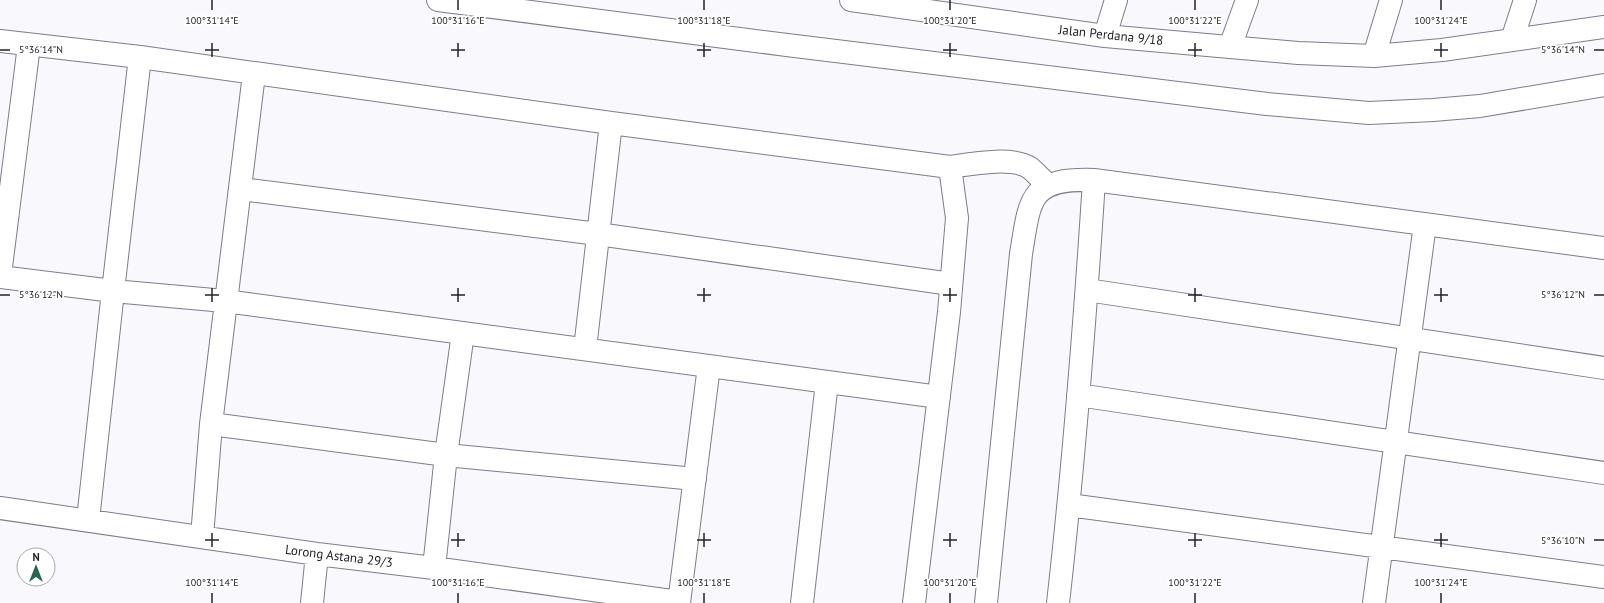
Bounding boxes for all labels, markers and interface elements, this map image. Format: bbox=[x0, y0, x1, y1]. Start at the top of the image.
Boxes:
text: 100°31'14"E bbox=[185, 14, 239, 27]
text: 100°31'16"E bbox=[431, 14, 485, 27]
text: 100°31'18"E bbox=[677, 14, 731, 27]
text: 100°31'20"E bbox=[923, 14, 977, 27]
text: 100°31'22"E bbox=[1168, 14, 1222, 27]
text: 100°31'24"E bbox=[1414, 14, 1468, 27]
street label: Jalan Perdana 9/18 bbox=[1057, 21, 1164, 49]
text: 5°36'14"N bbox=[19, 43, 63, 56]
text: 5°36'14"N bbox=[1541, 43, 1585, 56]
text: 5°36'12"N bbox=[19, 288, 63, 301]
text: 5°36'12"N bbox=[1541, 288, 1585, 301]
text: 5°36'10"N bbox=[1541, 534, 1585, 547]
street label: Lorong Astana 29/3 bbox=[284, 541, 394, 571]
north arrow bbox=[16, 547, 56, 587]
text: N bbox=[32, 550, 40, 564]
text: 100°31'14"E bbox=[185, 576, 239, 589]
text: 100°31'16"E bbox=[431, 576, 485, 589]
text: 100°31'18"E bbox=[677, 576, 731, 589]
text: 100°31'20"E bbox=[923, 576, 977, 589]
text: 100°31'22"E bbox=[1168, 576, 1222, 589]
text: 100°31'24"E bbox=[1414, 576, 1468, 589]

